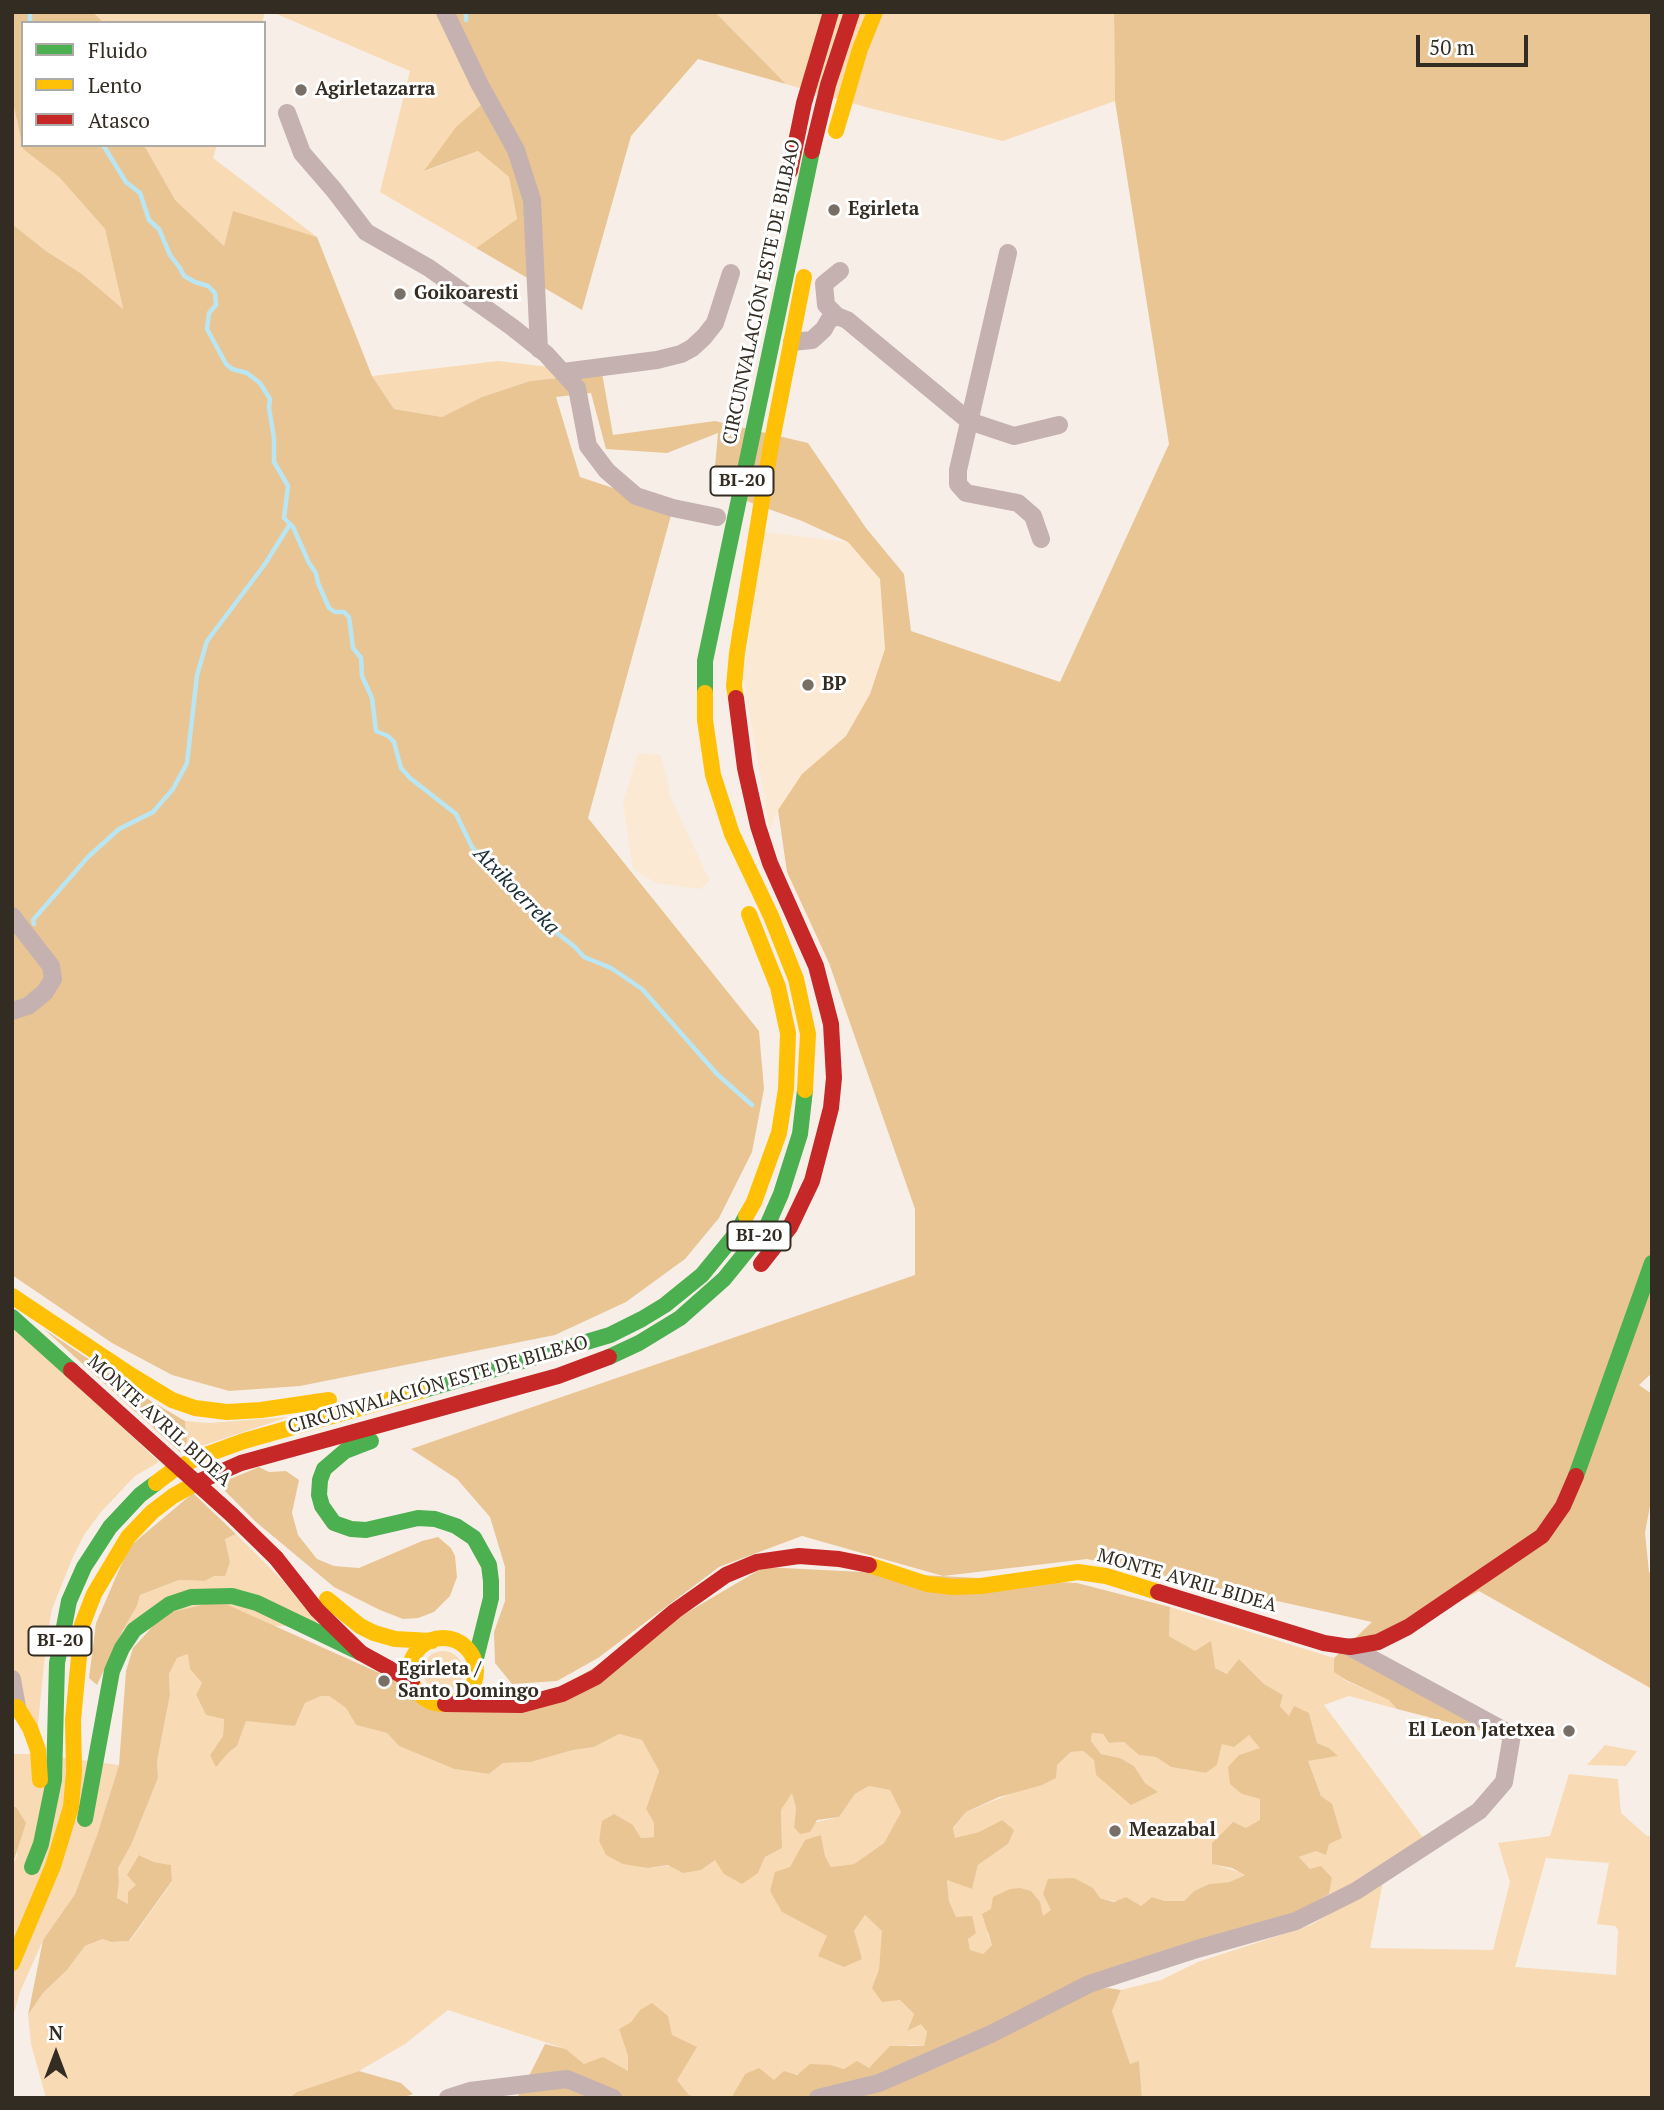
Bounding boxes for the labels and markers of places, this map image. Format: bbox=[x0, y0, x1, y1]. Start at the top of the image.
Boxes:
place label: Agirletazarra bbox=[315, 79, 435, 101]
marker: Agirletazarra bbox=[293, 82, 309, 98]
place label: Egirleta bbox=[848, 199, 919, 221]
marker: Egirleta bbox=[826, 202, 842, 218]
place label: Goikoaresti bbox=[414, 283, 519, 305]
marker: Goikoaresti bbox=[392, 286, 408, 302]
place label: BP bbox=[822, 674, 846, 696]
marker: BP bbox=[800, 677, 816, 693]
place label: Egirleta / Santo Domingo bbox=[398, 1659, 539, 1703]
marker: Egirleta / Santo Domingo bbox=[376, 1673, 392, 1689]
place label: El Leon Jatetxea bbox=[1408, 1720, 1555, 1742]
marker: El Leon Jatetxea bbox=[1561, 1723, 1577, 1739]
place label: Meazabal bbox=[1129, 1820, 1216, 1842]
marker: Meazabal bbox=[1107, 1823, 1123, 1839]

